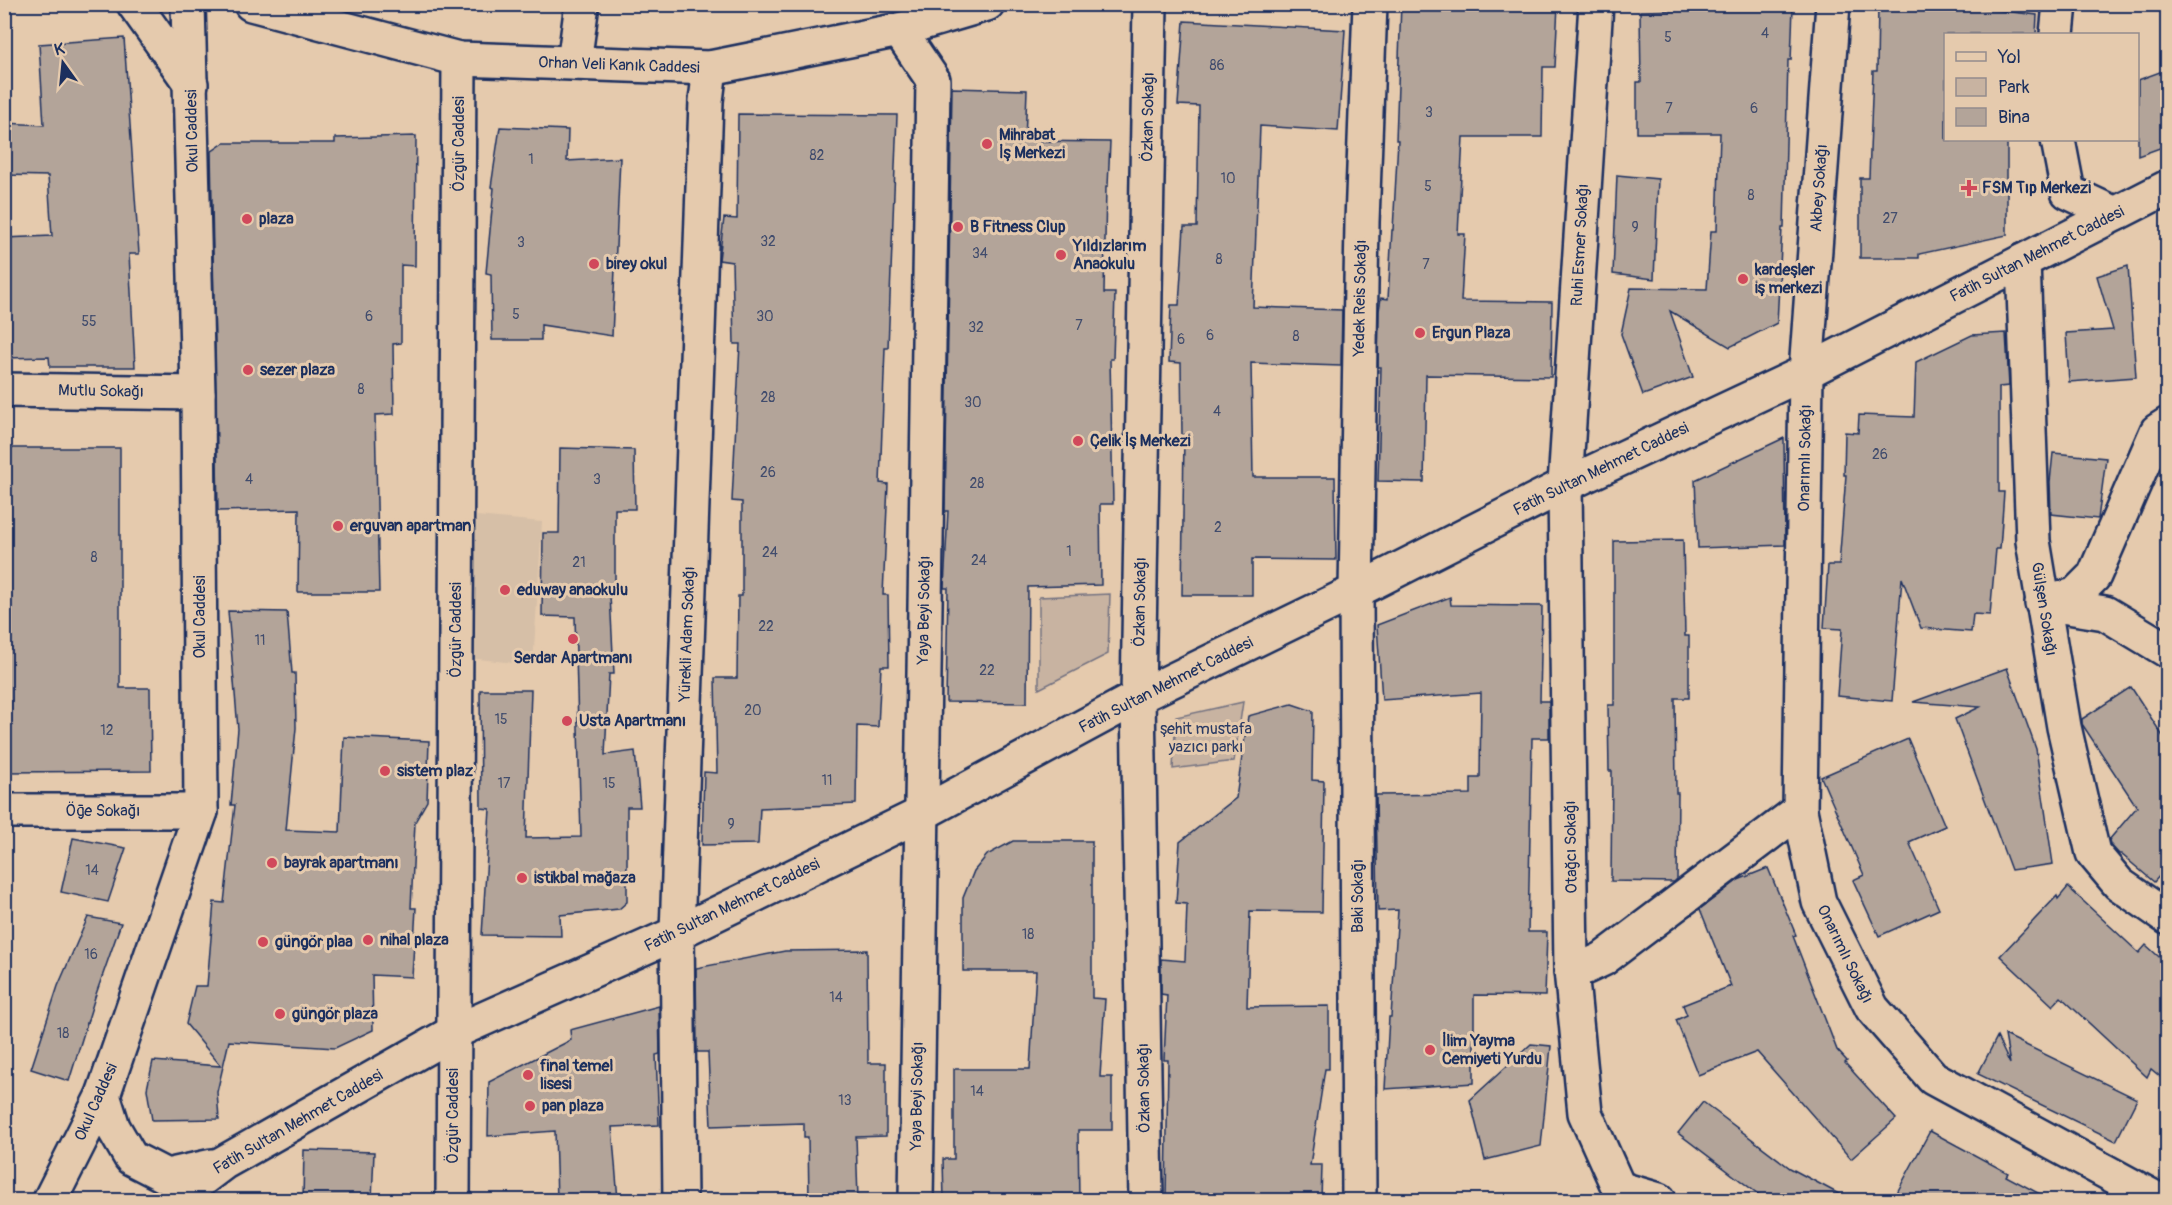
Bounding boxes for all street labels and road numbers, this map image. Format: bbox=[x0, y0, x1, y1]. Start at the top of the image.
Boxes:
street label: Orhan Veli Kanık Caddesi bbox=[538, 52, 700, 78]
street label: Özkan Sokağı bbox=[1137, 72, 1159, 162]
street label: Okul Caddesi bbox=[181, 89, 203, 173]
street label: Özgür Caddesi bbox=[449, 96, 469, 192]
street label: Akbey Sokağı bbox=[1806, 144, 1832, 232]
street label: Ruhi Esmer Sokağı bbox=[1567, 183, 1593, 307]
street label: Fatih Sultan Mehmet Caddesi bbox=[1946, 201, 2128, 307]
street label: Yedek Reis Sokağı bbox=[1349, 239, 1371, 358]
street label: Mutlu Sokağı bbox=[58, 380, 144, 402]
street label: Onarımlı Sokağı bbox=[1794, 404, 1816, 512]
street label: Fatih Sultan Mehmet Caddesi bbox=[1510, 418, 1692, 520]
street label: Yaya Beyi Sokağı bbox=[913, 556, 935, 665]
street label: Özkan Sokağı bbox=[1129, 557, 1151, 647]
street label: Gülşen Sokağı bbox=[2027, 561, 2061, 657]
street label: Yürekli Adam Sokağı bbox=[675, 566, 699, 703]
street label: Okul Caddesi bbox=[190, 575, 210, 659]
street label: Özgür Caddesi bbox=[446, 582, 466, 678]
street label: Fatih Sultan Mehmet Caddesi bbox=[1075, 632, 1257, 738]
street label: Otağcı Sokağı bbox=[1560, 800, 1582, 894]
street label: Öḡe Sokağı bbox=[66, 801, 140, 821]
street label: Fatih Sultan Mehmet Caddesi bbox=[641, 854, 823, 956]
street label: Baki Sokağı bbox=[1348, 859, 1368, 933]
street label: Onarımlı Sokağı bbox=[1813, 901, 1877, 1007]
street label: Yaya Beyi Sokağı bbox=[906, 1042, 928, 1151]
street label: Özkan Sokağı bbox=[1133, 1043, 1155, 1133]
street label: Okul Caddesi bbox=[70, 1060, 122, 1144]
street label: Fatih Sultan Mehmet Caddesi bbox=[209, 1065, 387, 1179]
street label: Özgür Caddesi bbox=[443, 1068, 463, 1164]

